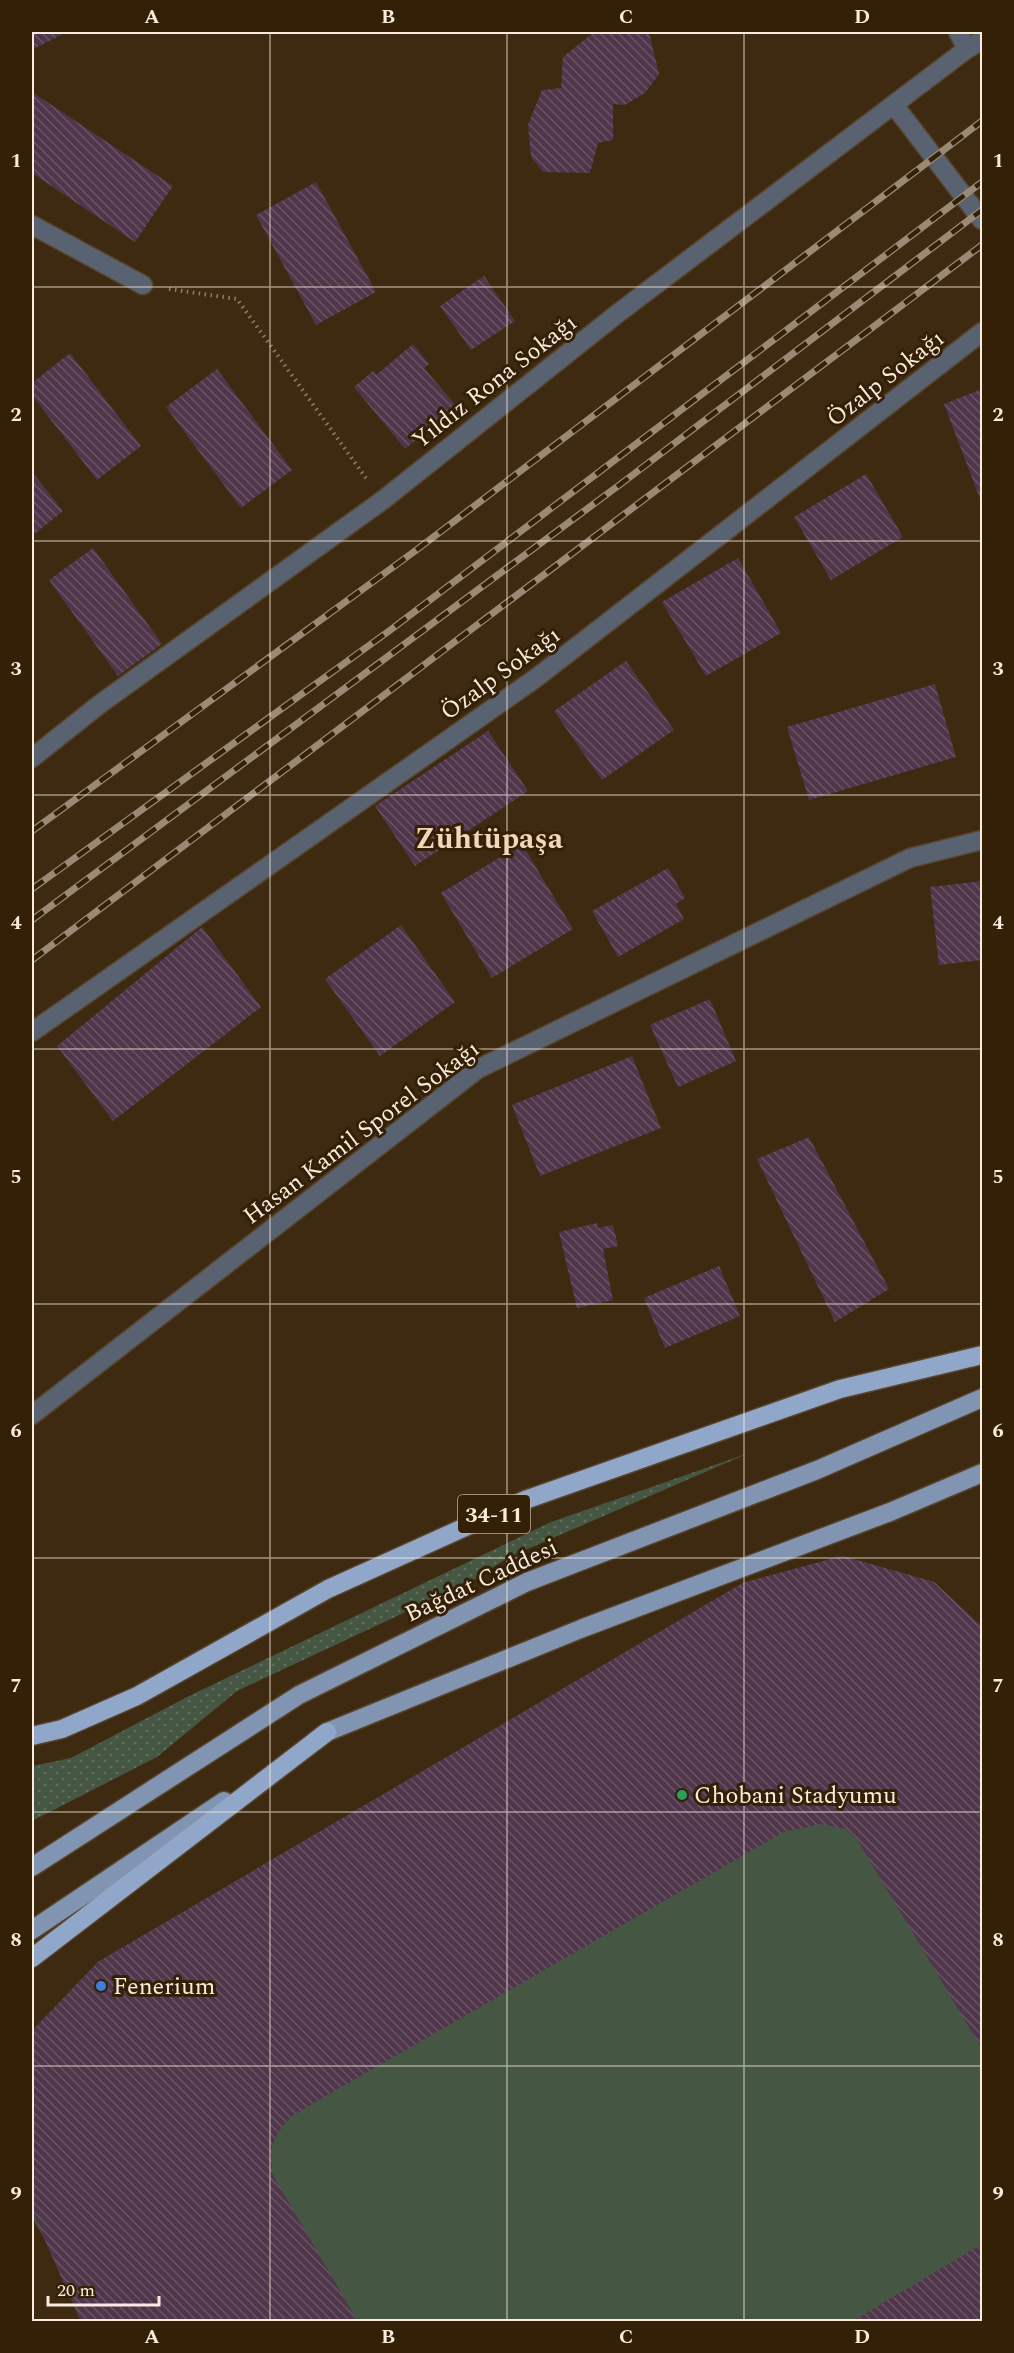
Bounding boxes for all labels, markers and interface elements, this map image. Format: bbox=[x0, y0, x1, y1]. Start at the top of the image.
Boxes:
text: A bbox=[144, 2, 160, 32]
text: B bbox=[381, 2, 395, 32]
text: C bbox=[619, 2, 633, 32]
text: D bbox=[854, 2, 870, 32]
text: 1 bbox=[10, 146, 22, 176]
text: 1 bbox=[992, 146, 1004, 176]
street label: Yıldız Rona Sokağı bbox=[404, 306, 585, 458]
street label: Özalp Sokağı bbox=[819, 321, 952, 436]
text: 2 bbox=[10, 400, 22, 430]
text: 2 bbox=[992, 400, 1004, 430]
street label: Özalp Sokağı bbox=[433, 618, 568, 730]
text: 3 bbox=[10, 654, 22, 684]
text: 3 bbox=[992, 654, 1004, 684]
district label: Zühtüpaşa bbox=[415, 816, 564, 862]
text: 4 bbox=[10, 908, 22, 938]
text: 4 bbox=[992, 908, 1004, 938]
street label: Hasan Kamil Sporel Sokağı bbox=[236, 1032, 487, 1234]
text: 5 bbox=[10, 1162, 22, 1192]
text: 5 bbox=[992, 1162, 1004, 1192]
text: 6 bbox=[10, 1416, 22, 1446]
text: 6 bbox=[992, 1416, 1004, 1446]
road number: 34-11 bbox=[458, 1495, 530, 1533]
street label: Bağdat Caddesi bbox=[399, 1530, 564, 1632]
text: 7 bbox=[10, 1671, 22, 1701]
text: 7 bbox=[992, 1671, 1004, 1701]
place label: Chobani Stadyumu bbox=[694, 1778, 897, 1814]
marker: Chobani Stadyumu bbox=[675, 1788, 689, 1802]
text: 8 bbox=[10, 1925, 22, 1955]
text: 8 bbox=[992, 1925, 1004, 1955]
place label: Fenerium bbox=[113, 1969, 215, 2005]
marker: Fenerium bbox=[94, 1979, 108, 1993]
text: 9 bbox=[10, 2179, 22, 2209]
text: 9 bbox=[992, 2179, 1004, 2209]
scale bar bbox=[48, 2269, 159, 2307]
text: 20 m bbox=[57, 2277, 95, 2304]
text: A bbox=[144, 2322, 160, 2352]
text: B bbox=[381, 2322, 395, 2352]
text: C bbox=[619, 2322, 633, 2352]
text: D bbox=[854, 2322, 870, 2352]

